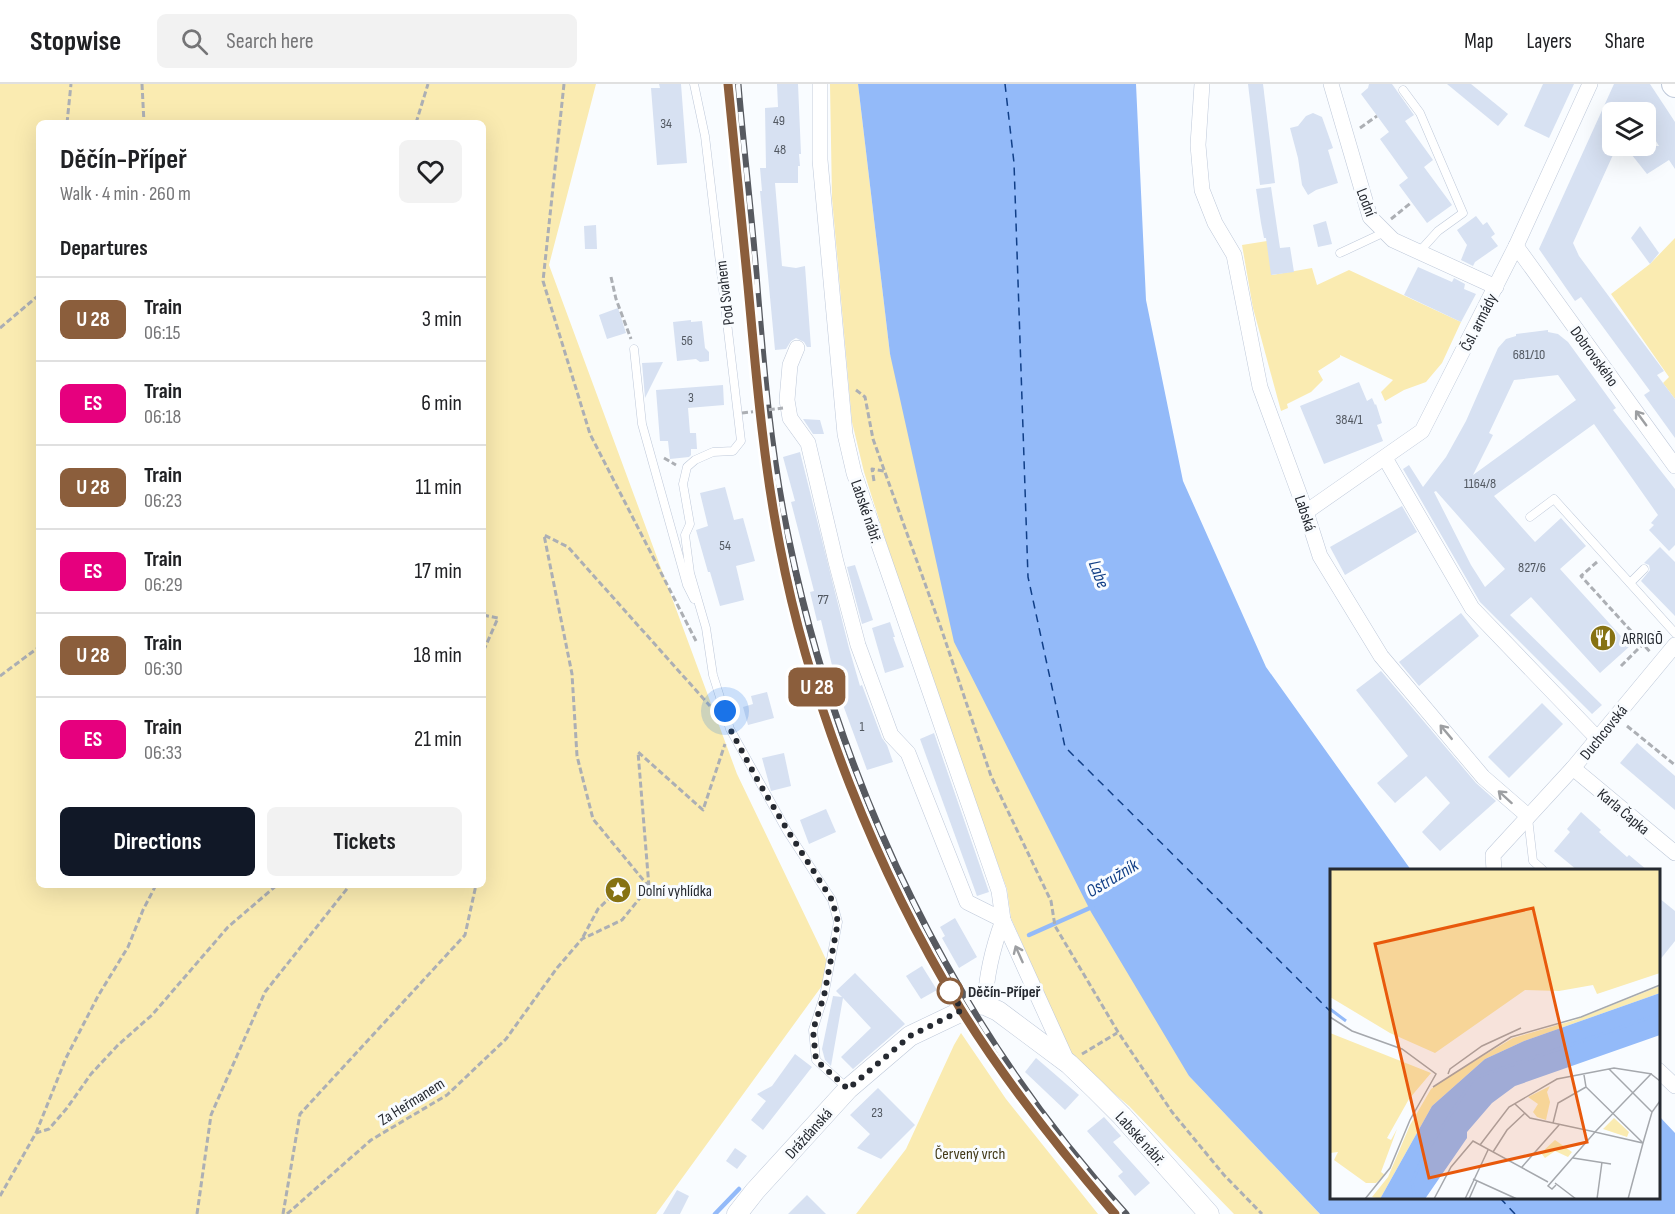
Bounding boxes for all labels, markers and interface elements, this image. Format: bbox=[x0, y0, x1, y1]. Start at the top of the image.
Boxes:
search box bbox=[157, 14, 577, 68]
text: Stopwise bbox=[30, 25, 121, 58]
icon: search bbox=[178, 25, 211, 58]
text: Search here bbox=[226, 28, 314, 55]
text: Map bbox=[1464, 29, 1493, 54]
text: Layers bbox=[1526, 29, 1572, 54]
text: Share bbox=[1605, 29, 1645, 54]
map controls bbox=[1602, 102, 1656, 156]
button: layers bbox=[1602, 102, 1656, 156]
house number: 49 bbox=[773, 112, 785, 129]
house number: 34 bbox=[660, 115, 672, 132]
button: heart bbox=[399, 140, 462, 203]
house number: 48 bbox=[774, 141, 786, 158]
text: Děčín-Přípeř bbox=[60, 143, 187, 176]
text: Walk · 4 min · 260 m bbox=[60, 182, 191, 206]
street label: Lodní bbox=[1352, 186, 1380, 219]
text: Departures bbox=[60, 235, 148, 262]
street label: Pod Svahem bbox=[712, 259, 739, 326]
street label: Čsl. armády bbox=[1457, 291, 1502, 355]
text: Train bbox=[144, 294, 182, 321]
text: 3 min bbox=[422, 306, 462, 333]
text: U 28 bbox=[76, 307, 110, 332]
text: 06:15 bbox=[144, 321, 180, 345]
street label: Dobrovského bbox=[1566, 323, 1622, 391]
house number: 56 bbox=[681, 332, 693, 349]
house number: 681/10 bbox=[1513, 346, 1545, 363]
text: Train bbox=[144, 378, 182, 405]
house number: 3 bbox=[688, 389, 694, 406]
text: 6 min bbox=[421, 390, 462, 417]
text: ES bbox=[84, 391, 102, 416]
text: 06:18 bbox=[144, 405, 181, 429]
house number: 384/1 bbox=[1335, 411, 1363, 428]
one-way arrow bbox=[1634, 411, 1647, 427]
text: Train bbox=[144, 462, 182, 489]
text: 11 min bbox=[415, 474, 462, 501]
text: U 28 bbox=[76, 475, 110, 500]
house number: 1164/8 bbox=[1464, 475, 1496, 492]
street label: Labské nábř. bbox=[846, 477, 885, 546]
text: 06:23 bbox=[144, 489, 182, 513]
street label: Labská bbox=[1290, 493, 1319, 534]
house number: 54 bbox=[719, 537, 731, 554]
text: Train bbox=[144, 546, 182, 573]
water label: Labe bbox=[1084, 557, 1113, 591]
text: 17 min bbox=[414, 558, 462, 585]
text: ES bbox=[84, 559, 102, 584]
house number: 827/6 bbox=[1518, 559, 1546, 576]
text: 06:29 bbox=[144, 573, 183, 597]
house number: 77 bbox=[817, 591, 829, 608]
restaurant icon: ARRIGŌ bbox=[1588, 623, 1618, 653]
text: Train bbox=[144, 630, 182, 657]
place label: ARRIGŌ bbox=[1621, 630, 1663, 649]
text: 18 min bbox=[414, 642, 462, 669]
text: U 28 bbox=[76, 643, 110, 668]
text: 06:30 bbox=[144, 657, 183, 681]
line badge: U 28 bbox=[775, 668, 859, 706]
text: U 28 bbox=[800, 675, 834, 700]
your location bbox=[710, 696, 740, 726]
street label: Duchcovská bbox=[1576, 702, 1632, 764]
text: Train bbox=[144, 714, 182, 741]
house number: 1 bbox=[860, 718, 865, 735]
one-way arrow bbox=[1439, 724, 1452, 740]
text: 21 min bbox=[414, 726, 462, 753]
text: ES bbox=[84, 727, 102, 752]
text: 06:33 bbox=[144, 741, 182, 765]
street label: Karla Čapka bbox=[1593, 785, 1653, 839]
one-way arrow bbox=[1498, 790, 1513, 804]
button: Directions bbox=[60, 807, 255, 876]
button: Tickets bbox=[267, 807, 462, 876]
water label: Ostružník bbox=[1083, 854, 1143, 902]
inset map bbox=[1330, 869, 1660, 1199]
place icon: Dolní vyhlídka bbox=[603, 875, 633, 905]
place label: Dolní vyhlídka bbox=[638, 882, 712, 901]
one-way arrow bbox=[1012, 945, 1024, 963]
marker: Děčín-Přípeř bbox=[937, 978, 963, 1004]
place label: Děčín-Přípeř bbox=[968, 983, 1041, 1002]
street label: Za Heřmanem bbox=[375, 1075, 448, 1130]
house number: 23 bbox=[871, 1104, 883, 1121]
street label: Drážďanská bbox=[781, 1105, 837, 1163]
street label: Labské nábř. bbox=[1111, 1108, 1169, 1170]
park label: Červený vrch bbox=[935, 1145, 1005, 1164]

